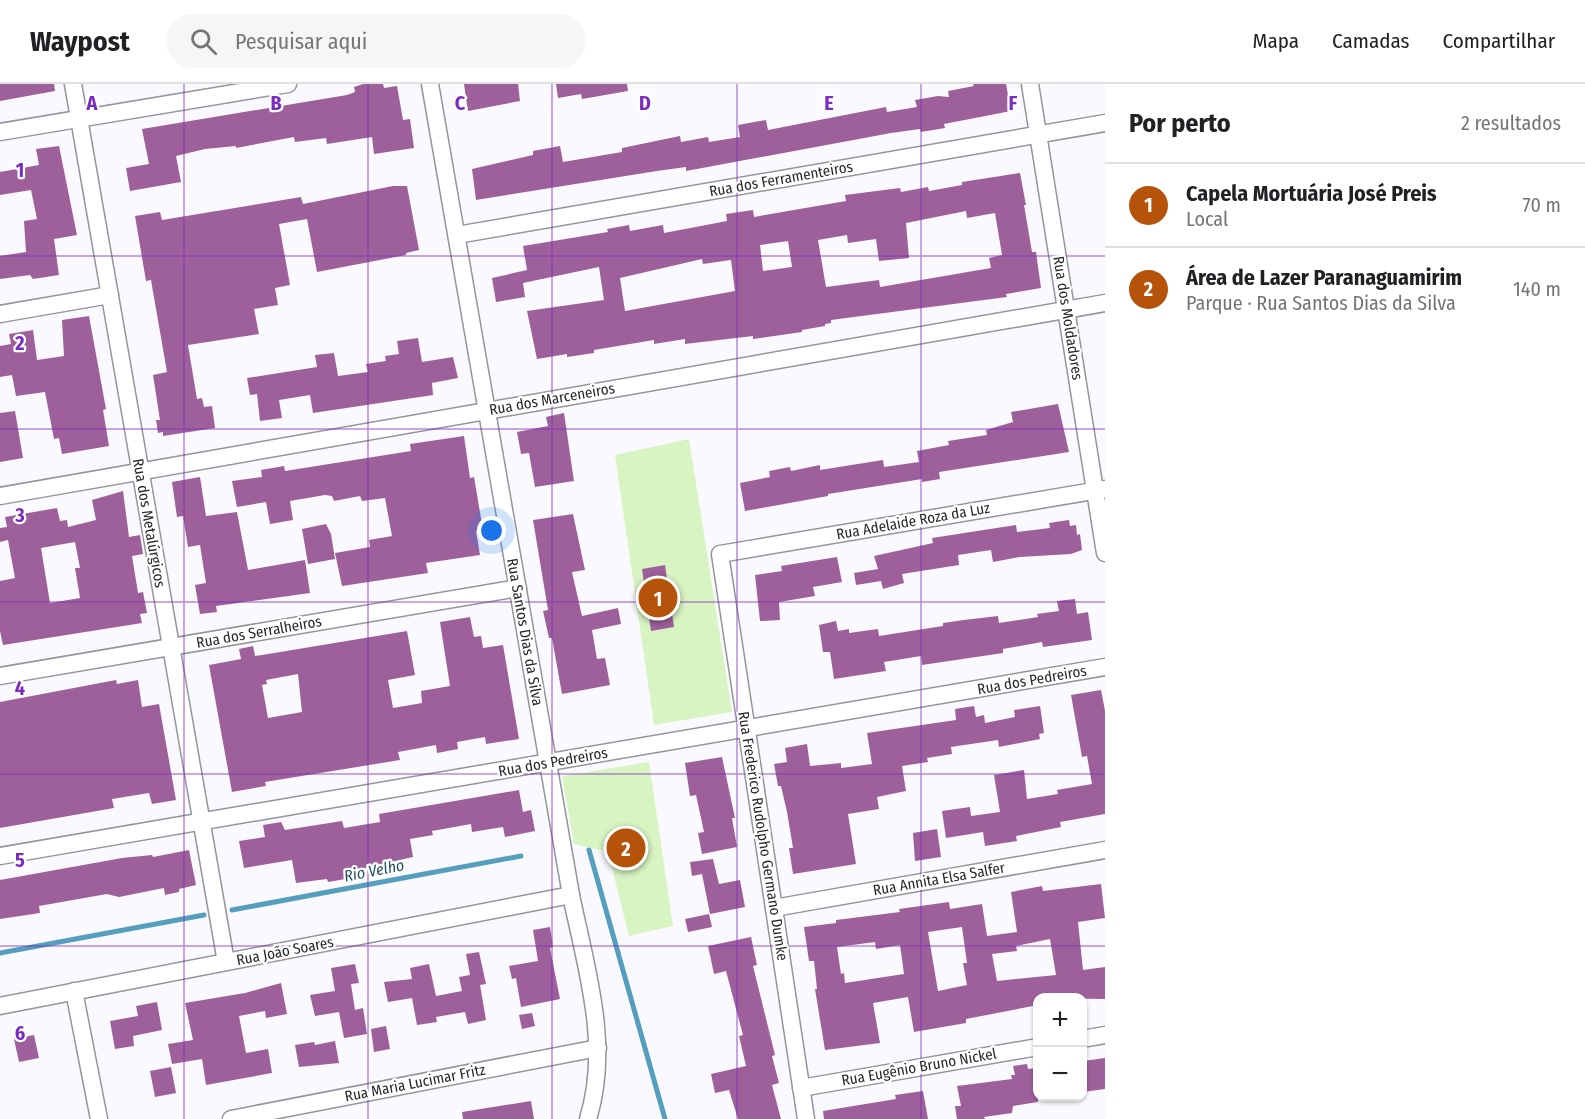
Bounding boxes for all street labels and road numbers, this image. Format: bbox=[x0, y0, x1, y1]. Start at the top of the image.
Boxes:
street label: Rua dos Ferramenteiros bbox=[708, 158, 854, 200]
street label: Rua dos Moldadores bbox=[1049, 255, 1087, 381]
street label: Rua dos Marceneiros bbox=[488, 379, 616, 419]
street label: Rua dos Metalúrgicos bbox=[129, 457, 169, 589]
street label: Rua Adelaide Roza da Luz bbox=[835, 499, 991, 543]
street label: Rua Santos Dias da Silva bbox=[503, 557, 547, 707]
street label: Rua dos Serralheiros bbox=[195, 612, 323, 652]
street label: Rua dos Pedreiros bbox=[976, 662, 1088, 698]
street label: Rua Frederico Rudolpho Germano Dumke bbox=[734, 710, 792, 962]
street label: Rua dos Pedreiros bbox=[497, 744, 609, 780]
street label: Rua Annita Elsa Salfer bbox=[872, 858, 1007, 899]
street label: Rua João Soares bbox=[235, 933, 335, 969]
street label: Rua Eugênio Bruno Nickel bbox=[840, 1044, 998, 1089]
street label: Rua Maria Lucimar Fritz bbox=[343, 1061, 487, 1105]

